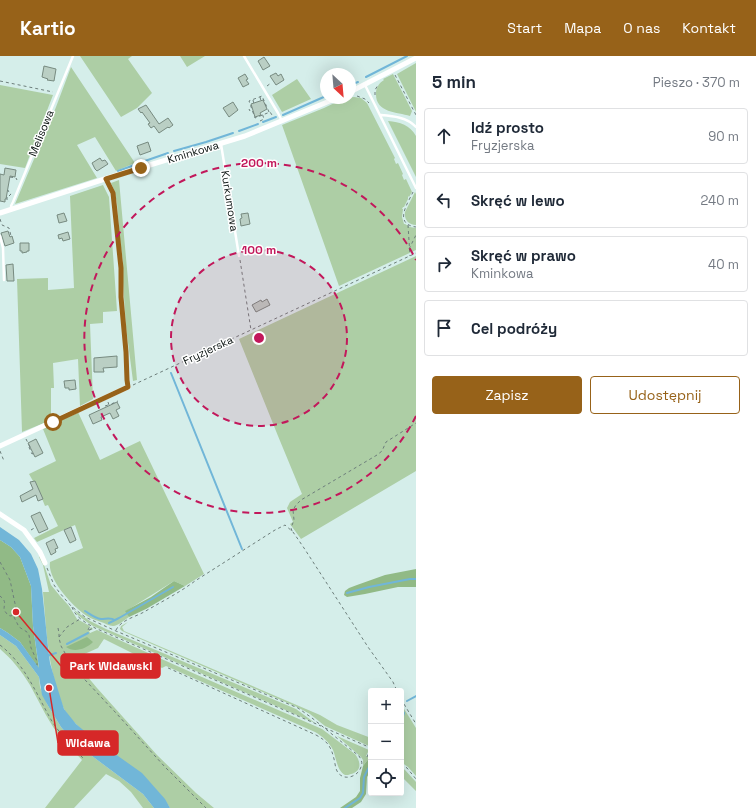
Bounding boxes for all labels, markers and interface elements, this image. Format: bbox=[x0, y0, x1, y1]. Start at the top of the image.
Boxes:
text: Kartio bbox=[20, 16, 76, 41]
text: Start bbox=[507, 19, 542, 37]
text: Mapa bbox=[564, 19, 601, 37]
text: O nas bbox=[623, 19, 660, 37]
text: Kontakt bbox=[682, 19, 736, 37]
north arrow bbox=[320, 68, 356, 104]
text: 5 min bbox=[432, 71, 476, 93]
text: Pieszo · 370 m bbox=[653, 74, 740, 91]
street label: Melisowa bbox=[25, 107, 57, 158]
text: Idź prosto bbox=[471, 118, 544, 137]
icon: ahead bbox=[433, 125, 455, 147]
text: 90 m bbox=[708, 128, 739, 145]
street label: Kminkowa bbox=[166, 137, 221, 166]
text: Fryzjerska bbox=[471, 137, 535, 154]
text: 200 m bbox=[241, 155, 277, 171]
route end bbox=[132, 159, 150, 177]
street label: Kurkumowa bbox=[218, 170, 242, 233]
icon: left bbox=[433, 189, 455, 211]
text: Skręć w lewo bbox=[471, 191, 565, 210]
text: 240 m bbox=[701, 192, 739, 209]
text: 100 m bbox=[242, 242, 276, 258]
text: Skręć w prawo bbox=[471, 246, 576, 265]
icon: right bbox=[433, 253, 455, 275]
text: 40 m bbox=[708, 256, 739, 273]
text: Kminkowa bbox=[471, 265, 534, 282]
icon: arrive bbox=[433, 317, 455, 339]
text: Cel podróży bbox=[471, 319, 557, 338]
centre of rings bbox=[252, 331, 266, 345]
street label: Fryzjerska bbox=[181, 332, 236, 368]
button: Zapisz bbox=[432, 376, 582, 414]
button: Udostępnij bbox=[590, 376, 740, 414]
route start bbox=[44, 413, 62, 431]
callout: Park Widawski bbox=[61, 654, 160, 678]
text: Park Widawski bbox=[70, 658, 152, 674]
map controls bbox=[368, 688, 404, 796]
button: + bbox=[368, 688, 404, 724]
button: − bbox=[368, 724, 404, 760]
callout: Widawa bbox=[58, 731, 118, 755]
text: Widawa bbox=[66, 735, 110, 751]
button: locate bbox=[368, 760, 404, 796]

